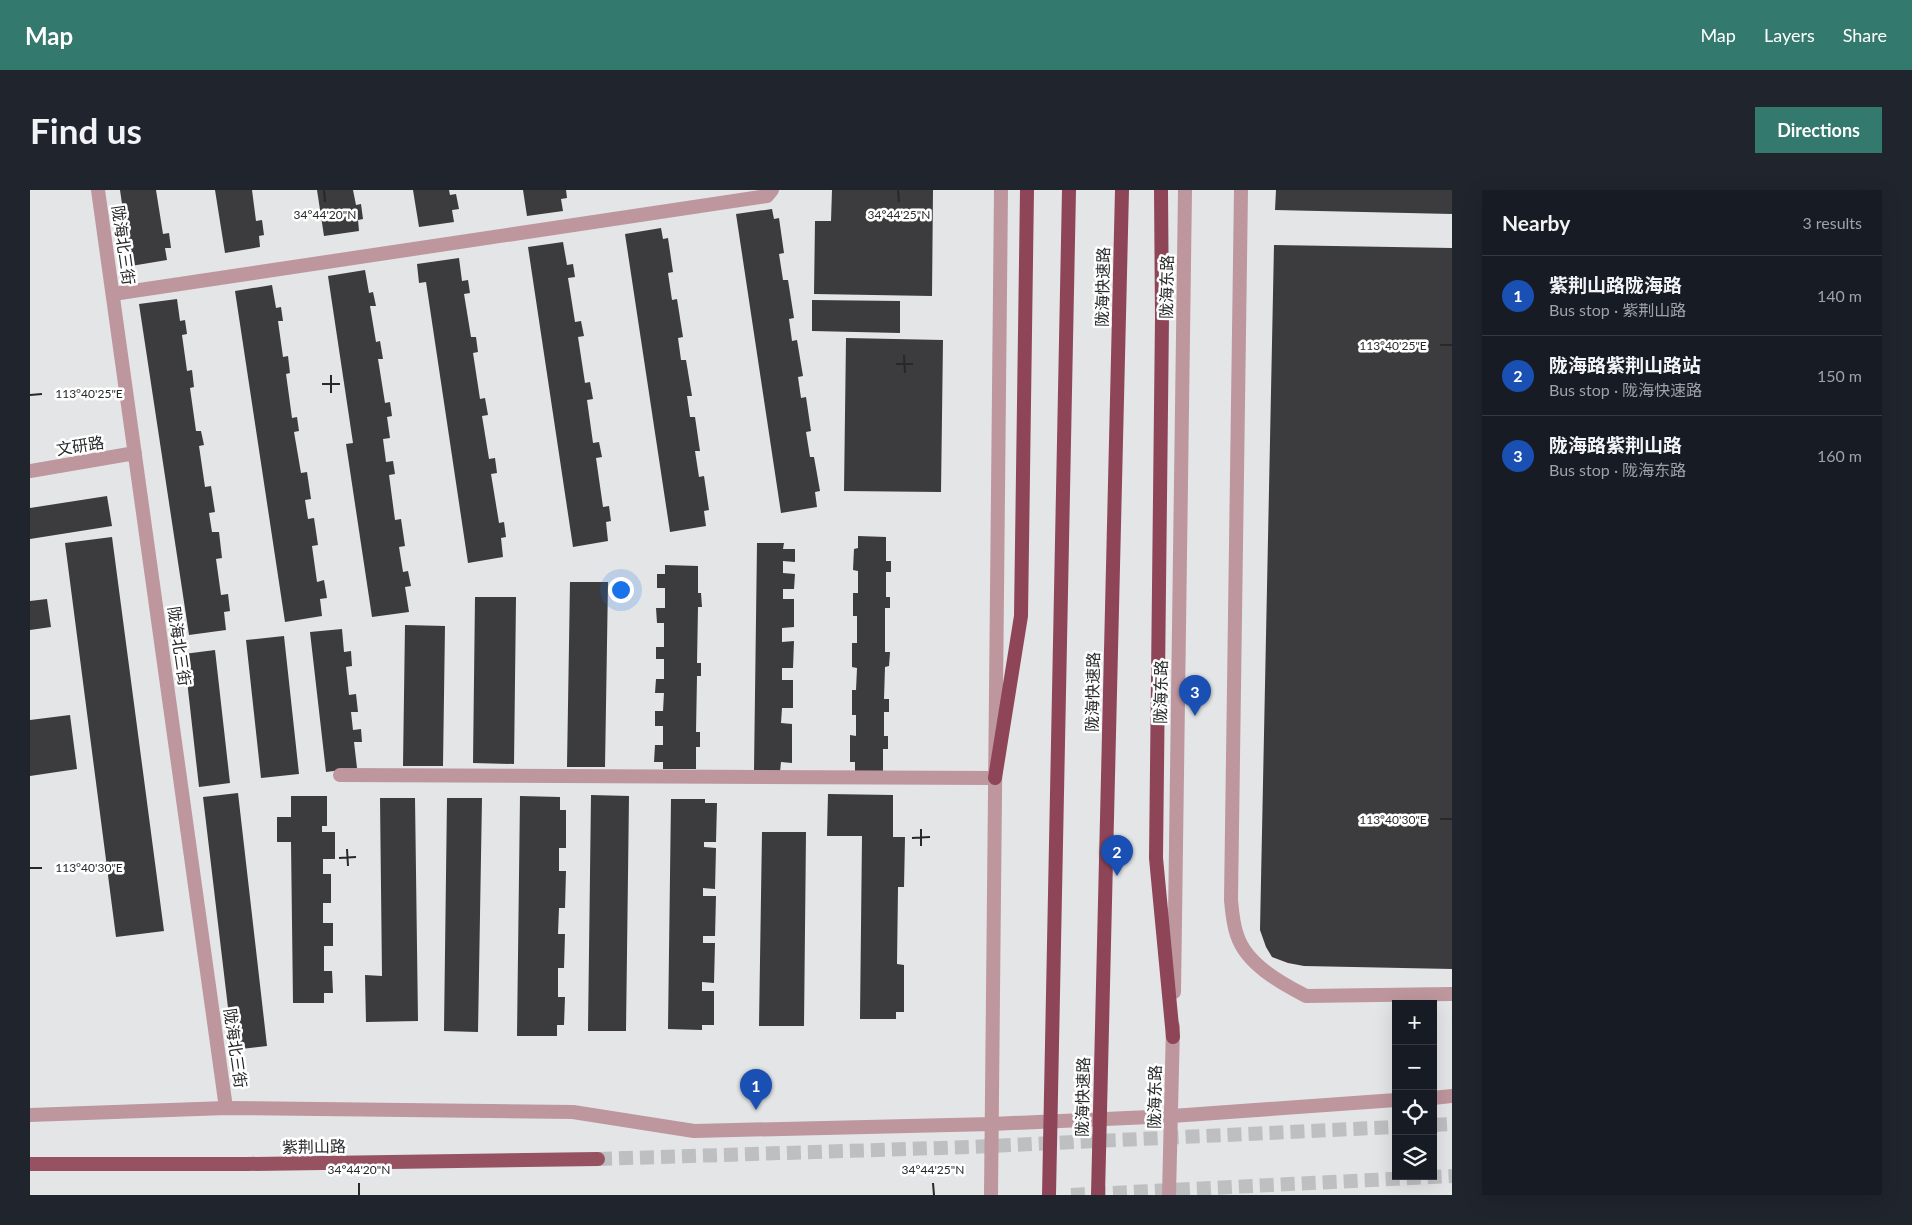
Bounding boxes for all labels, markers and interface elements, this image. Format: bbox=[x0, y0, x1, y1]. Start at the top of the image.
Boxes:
text: Map bbox=[25, 21, 73, 50]
text: Map bbox=[1700, 24, 1736, 46]
text: Layers bbox=[1764, 24, 1815, 46]
text: Share bbox=[1843, 24, 1887, 46]
button: Directions bbox=[1755, 107, 1882, 153]
text: Find us bbox=[30, 109, 142, 151]
street label: 陇海北三街 bbox=[109, 204, 139, 286]
text: 34°44'20"N bbox=[294, 207, 356, 222]
text: 34°44'25"N bbox=[868, 207, 930, 222]
text: Nearby bbox=[1502, 210, 1570, 235]
text: 3 results bbox=[1802, 213, 1862, 232]
street label: 陇海快速路 bbox=[1092, 247, 1112, 327]
street label: 陇海东路 bbox=[1156, 255, 1176, 319]
text: 紫荆山路陇海路 bbox=[1549, 273, 1682, 296]
text: 1 bbox=[1513, 286, 1523, 305]
text: 140 m bbox=[1817, 286, 1862, 305]
text: Bus stop · 紫荆山路 bbox=[1549, 300, 1686, 319]
text: 113°40'25"E bbox=[1359, 338, 1427, 353]
text: 陇海路紫荆山路站 bbox=[1549, 353, 1701, 376]
text: 2 bbox=[1513, 366, 1523, 385]
text: 150 m bbox=[1817, 366, 1862, 385]
text: Bus stop · 陇海快速路 bbox=[1549, 380, 1702, 399]
text: 113°40'25"E bbox=[55, 386, 123, 401]
street label: 文研路 bbox=[55, 432, 105, 458]
text: 陇海路紫荆山路 bbox=[1549, 433, 1682, 456]
text: 3 bbox=[1513, 446, 1523, 465]
text: 160 m bbox=[1817, 446, 1862, 465]
text: Bus stop · 陇海东路 bbox=[1549, 460, 1686, 479]
your location bbox=[608, 577, 634, 603]
street label: 陇海北三街 bbox=[165, 605, 195, 687]
street label: 陇海快速路 bbox=[1082, 652, 1102, 732]
street label: 陇海东路 bbox=[1150, 660, 1170, 724]
pin: 3 bbox=[1179, 675, 1211, 716]
text: 113°40'30"E bbox=[1359, 812, 1427, 827]
pin: 2 bbox=[1101, 835, 1133, 876]
text: 113°40'30"E bbox=[55, 860, 123, 875]
map controls bbox=[1392, 1000, 1437, 1180]
button: + bbox=[1392, 1000, 1437, 1045]
street label: 陇海北三街 bbox=[221, 1007, 251, 1089]
button: − bbox=[1392, 1045, 1437, 1090]
street label: 陇海快速路 bbox=[1072, 1057, 1092, 1137]
street label: 陇海东路 bbox=[1144, 1065, 1164, 1129]
pin: 1 bbox=[740, 1069, 772, 1110]
button: locate bbox=[1392, 1090, 1437, 1135]
button: layers bbox=[1392, 1135, 1437, 1180]
street label: 紫荆山路 bbox=[282, 1136, 346, 1156]
text: 34°44'20"N bbox=[328, 1162, 390, 1177]
text: 34°44'25"N bbox=[902, 1162, 964, 1177]

